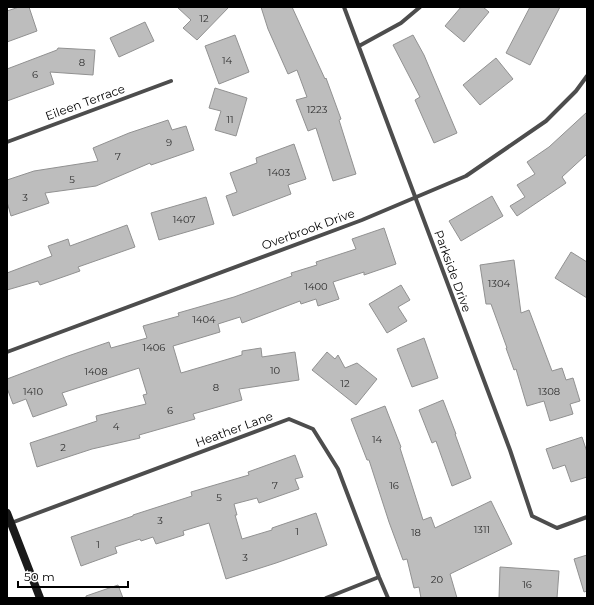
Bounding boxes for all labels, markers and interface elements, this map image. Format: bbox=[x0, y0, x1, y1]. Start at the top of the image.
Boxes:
house number: 12 bbox=[199, 12, 209, 25]
house number: 14 bbox=[222, 54, 232, 67]
house number: 8 bbox=[79, 56, 85, 69]
house number: 6 bbox=[32, 68, 38, 81]
street label: Eileen Terrace bbox=[43, 81, 127, 123]
house number: 1223 bbox=[307, 103, 328, 116]
house number: 11 bbox=[226, 113, 234, 126]
house number: 9 bbox=[166, 136, 172, 149]
house number: 7 bbox=[115, 150, 121, 163]
house number: 1403 bbox=[268, 166, 291, 179]
house number: 5 bbox=[69, 173, 75, 186]
house number: 3 bbox=[22, 191, 28, 204]
street label: Overbrook Drive bbox=[259, 205, 357, 253]
house number: 1407 bbox=[173, 213, 195, 226]
street label: Parkside Drive bbox=[431, 228, 475, 314]
house number: 1304 bbox=[488, 277, 511, 290]
house number: 1400 bbox=[304, 280, 328, 293]
house number: 1404 bbox=[192, 313, 216, 326]
house number: 1406 bbox=[143, 341, 165, 354]
house number: 10 bbox=[270, 364, 280, 377]
house number: 1408 bbox=[84, 365, 108, 378]
house number: 12 bbox=[340, 377, 350, 390]
house number: 8 bbox=[213, 381, 219, 394]
house number: 1410 bbox=[23, 385, 43, 398]
house number: 1308 bbox=[538, 385, 560, 398]
house number: 6 bbox=[167, 404, 173, 417]
street label: Heather Lane bbox=[193, 408, 275, 450]
house number: 4 bbox=[113, 420, 120, 433]
house number: 14 bbox=[372, 433, 382, 446]
house number: 2 bbox=[60, 441, 66, 454]
house number: 7 bbox=[272, 479, 278, 492]
house number: 16 bbox=[389, 479, 399, 492]
house number: 5 bbox=[216, 491, 222, 504]
house number: 3 bbox=[157, 514, 163, 527]
house number: 1311 bbox=[474, 523, 490, 536]
house number: 1 bbox=[295, 525, 299, 538]
house number: 18 bbox=[411, 526, 421, 539]
house number: 1 bbox=[96, 538, 100, 551]
house number: 3 bbox=[242, 551, 248, 564]
scale bar bbox=[18, 563, 128, 589]
text: 50 m bbox=[24, 569, 55, 584]
house number: 20 bbox=[431, 573, 444, 586]
house number: 16 bbox=[522, 578, 532, 591]

